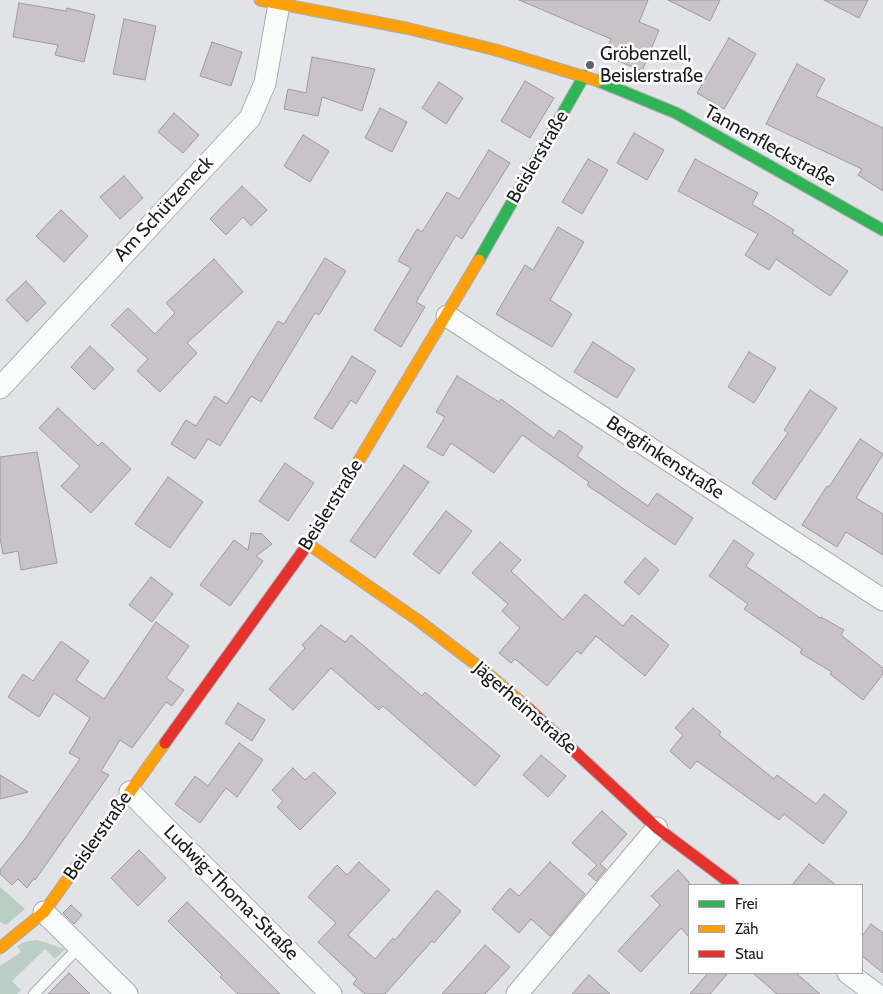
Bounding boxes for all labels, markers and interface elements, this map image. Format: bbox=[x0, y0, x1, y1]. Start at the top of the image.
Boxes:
place label: Gröbenzell, Beislerstraße bbox=[600, 43, 703, 87]
marker: Gröbenzell, Beislerstraße bbox=[584, 59, 596, 71]
street label: Tannenfleckstraße bbox=[700, 100, 840, 192]
street label: Beislerstraße bbox=[502, 107, 574, 207]
street label: Am Schützeneck bbox=[110, 152, 218, 266]
street label: Bergfinkenstraße bbox=[602, 411, 728, 505]
street label: Beislerstraße bbox=[294, 455, 368, 555]
street label: Jägerheimstraße bbox=[469, 657, 581, 759]
street label: Beislerstraße bbox=[59, 787, 137, 885]
street label: Ludwig-Thoma-Straße bbox=[159, 821, 303, 965]
legend bbox=[688, 884, 863, 974]
text: Frei bbox=[735, 895, 758, 913]
text: Zäh bbox=[735, 920, 758, 938]
text: Stau bbox=[735, 945, 764, 963]

